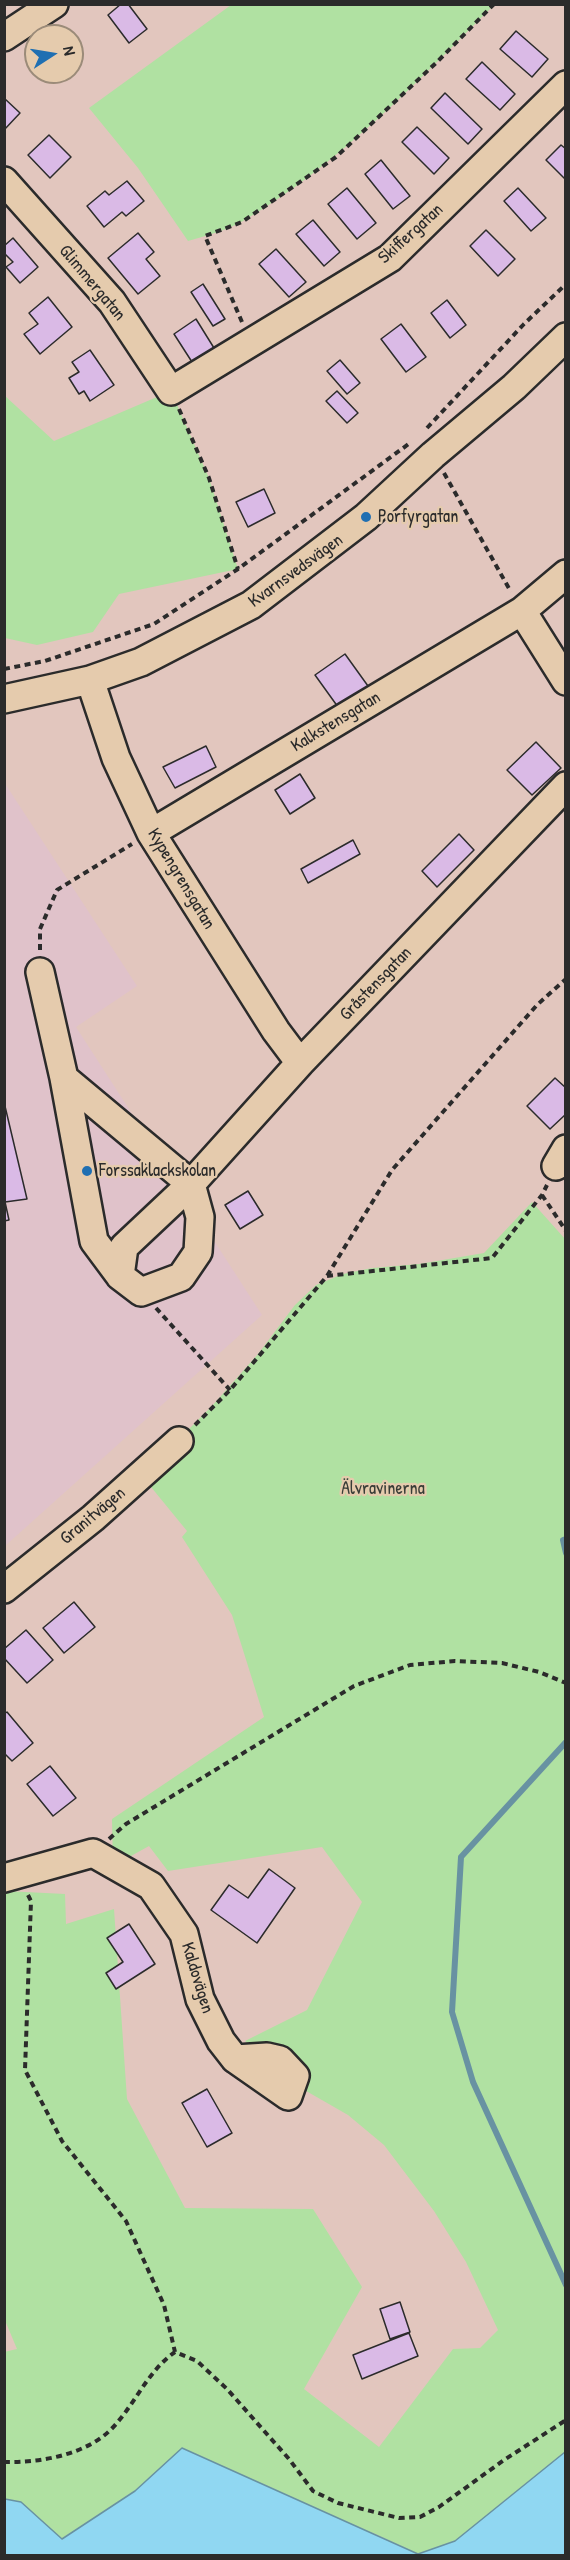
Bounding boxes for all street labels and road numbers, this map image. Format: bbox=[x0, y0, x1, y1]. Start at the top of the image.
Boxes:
street label: Skiffergatan bbox=[374, 199, 448, 269]
street label: Glimmergatan bbox=[54, 241, 130, 325]
street label: Kvarnsvedsvägen bbox=[245, 529, 347, 613]
street label: Kalkstensgatan bbox=[287, 687, 385, 757]
street label: Kypengrensgatan bbox=[142, 825, 220, 933]
street label: Gråstensgatan bbox=[335, 943, 417, 1025]
street label: Granitvägen bbox=[56, 1482, 130, 1550]
street label: Kaldovägen bbox=[176, 1940, 218, 2016]

